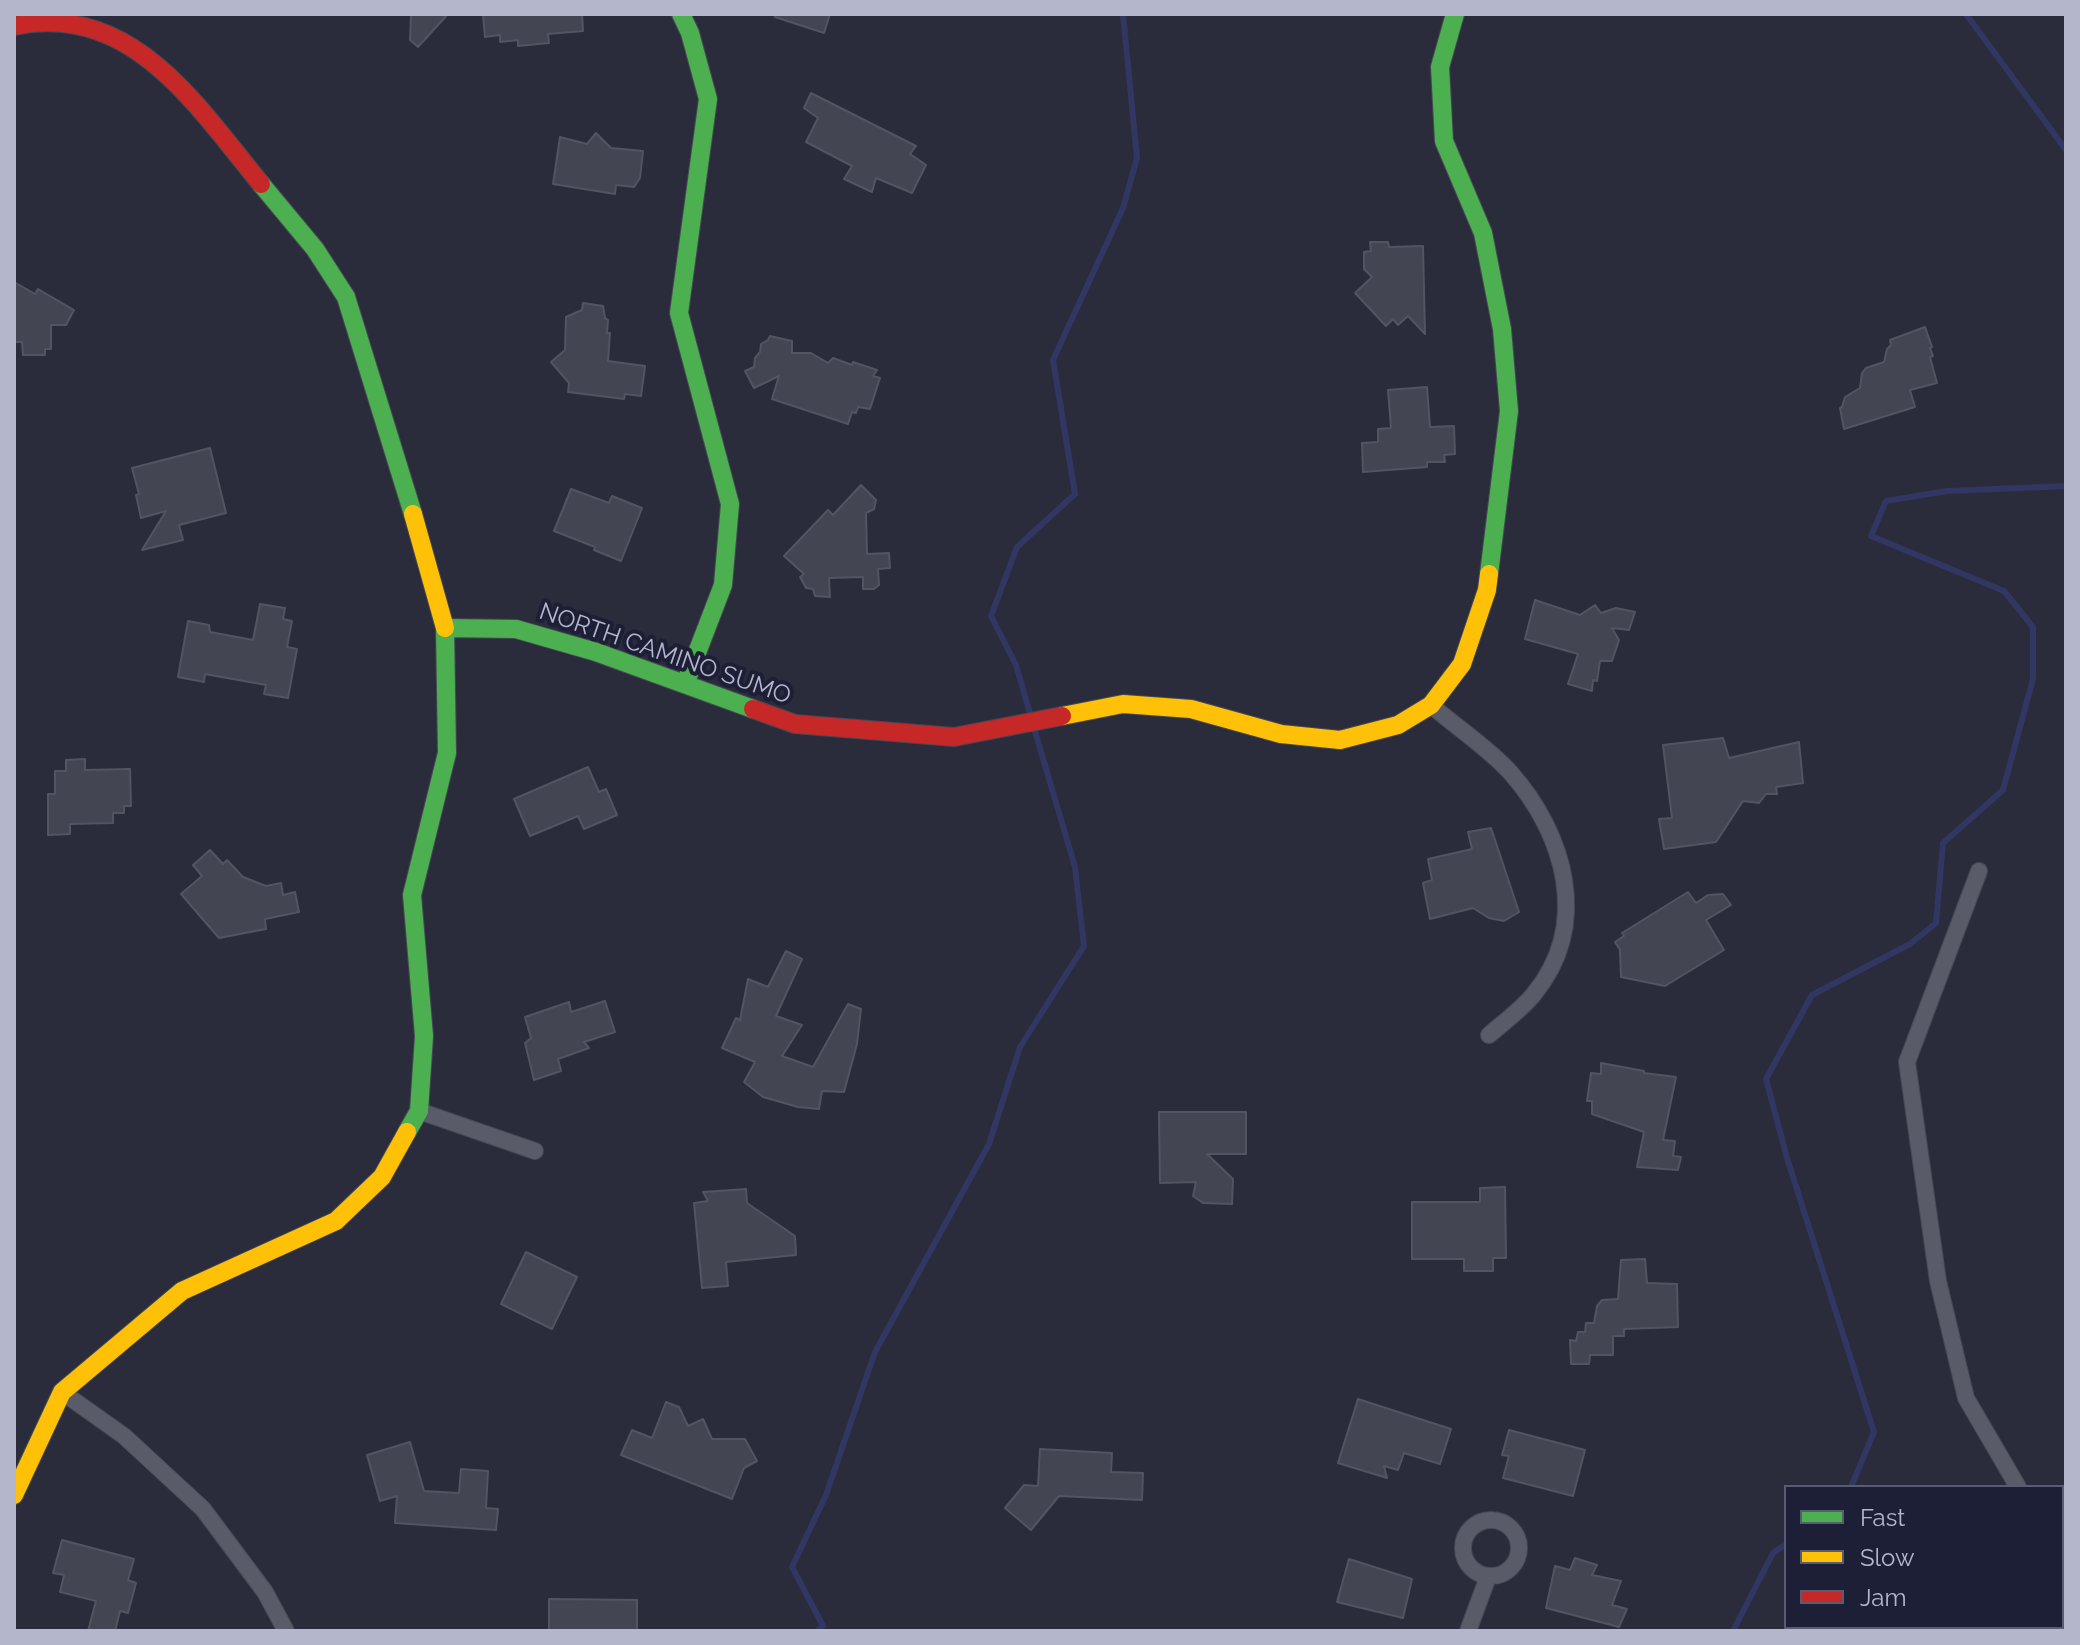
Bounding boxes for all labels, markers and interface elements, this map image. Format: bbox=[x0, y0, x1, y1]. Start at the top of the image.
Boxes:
street label: NORTH CAMINO SUMO bbox=[535, 597, 795, 711]
legend bbox=[1784, 1485, 2064, 1629]
text: Fast bbox=[1860, 1503, 1905, 1532]
text: Slow bbox=[1860, 1543, 1914, 1572]
text: Jam bbox=[1860, 1583, 1906, 1612]

